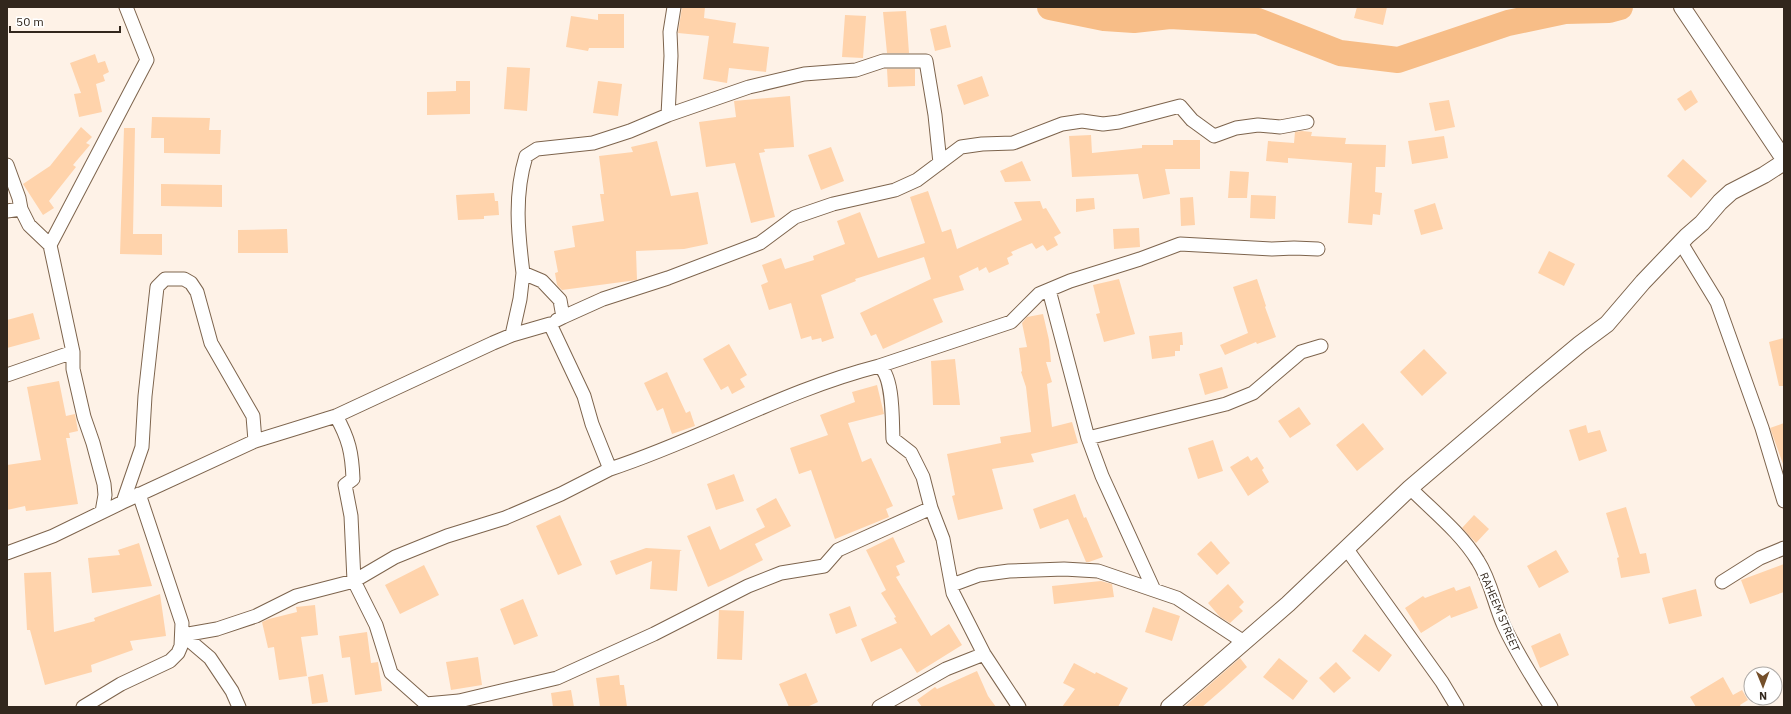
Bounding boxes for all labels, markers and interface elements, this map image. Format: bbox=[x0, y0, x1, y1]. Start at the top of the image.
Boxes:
scale bar bbox=[10, 8, 120, 34]
text: 50 m bbox=[16, 14, 44, 29]
street label: RAHEEM STREET bbox=[1477, 570, 1523, 654]
north arrow bbox=[1743, 666, 1783, 706]
text: N bbox=[1759, 689, 1767, 703]

